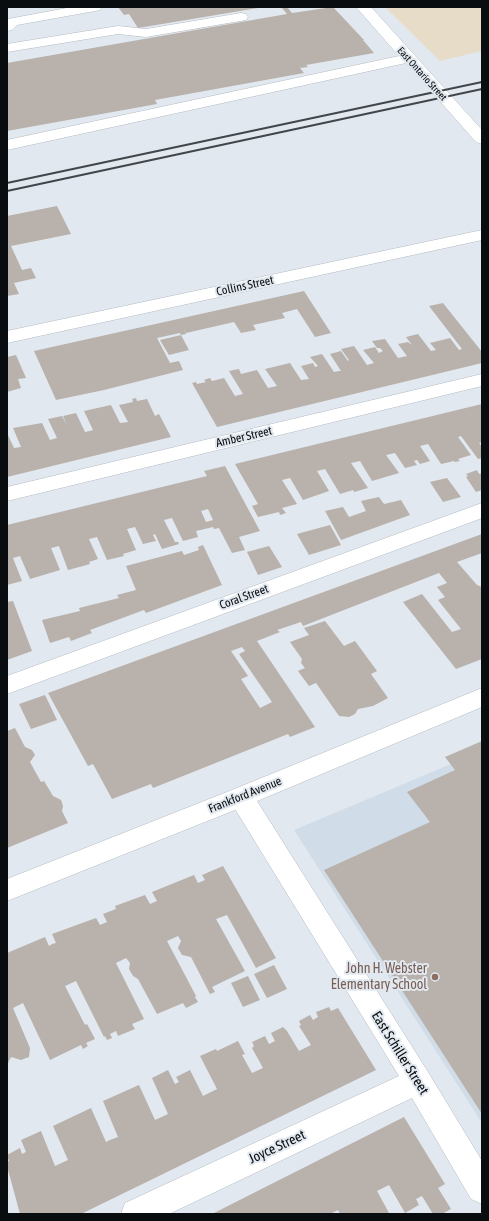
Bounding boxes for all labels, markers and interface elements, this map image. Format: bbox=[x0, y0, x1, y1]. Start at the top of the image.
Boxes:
street label: East Ontario Street bbox=[395, 45, 449, 103]
street label: Collins Street bbox=[215, 273, 275, 299]
street label: Amber Street bbox=[215, 424, 273, 450]
street label: Coral Street bbox=[218, 582, 270, 612]
street label: Frankford Avenue bbox=[206, 774, 284, 816]
place label: John H. Webster Elementary School bbox=[331, 961, 427, 994]
marker: John H. Webster Elementary School bbox=[430, 972, 440, 982]
street label: East Schiller Street bbox=[368, 1008, 432, 1098]
street label: Joyce Street bbox=[246, 1127, 308, 1167]

